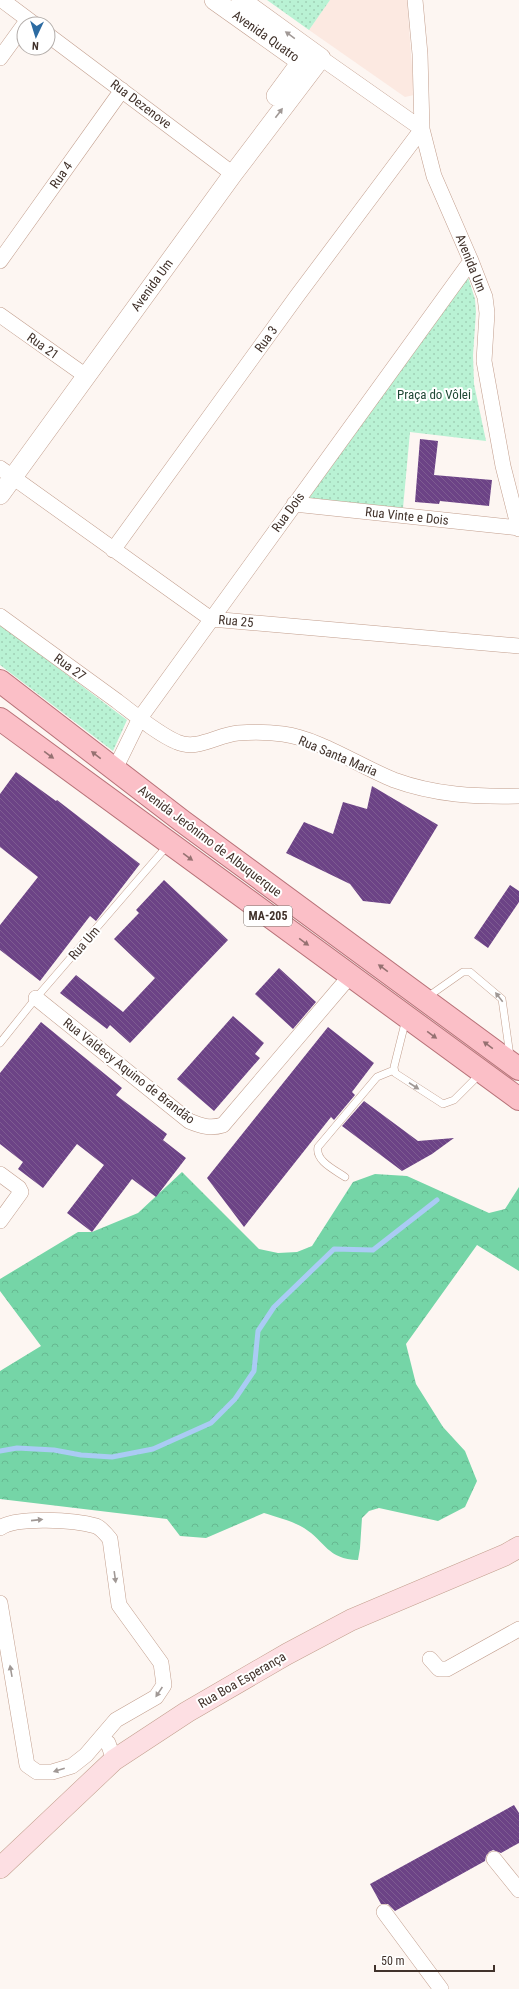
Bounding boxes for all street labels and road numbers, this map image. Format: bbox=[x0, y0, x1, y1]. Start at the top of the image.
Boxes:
street label: Avenida Quatro bbox=[230, 7, 302, 65]
street label: Rua Dezenove bbox=[108, 76, 174, 132]
street label: Rua 4 bbox=[47, 158, 76, 191]
street label: Avenida Um bbox=[453, 232, 489, 294]
street label: Avenida Um bbox=[128, 256, 176, 314]
street label: Rua 3 bbox=[251, 323, 281, 355]
street label: Rua 21 bbox=[24, 330, 62, 362]
street label: Rua Dois bbox=[269, 489, 307, 535]
street label: Rua Vinte e Dois bbox=[365, 504, 450, 528]
street label: Rua 25 bbox=[218, 612, 254, 630]
street label: Rua 27 bbox=[51, 651, 89, 683]
street label: Rua Santa Maria bbox=[296, 733, 380, 779]
street label: Avenida Jerônimo de Albuquerque bbox=[135, 782, 285, 900]
road number: MA-205 bbox=[244, 906, 292, 926]
street label: Rua Um bbox=[65, 923, 103, 963]
street label: Rua Valdecy Aquino de Brandão bbox=[60, 1015, 198, 1127]
street label: Rua Boa Esperança bbox=[196, 1649, 288, 1711]

